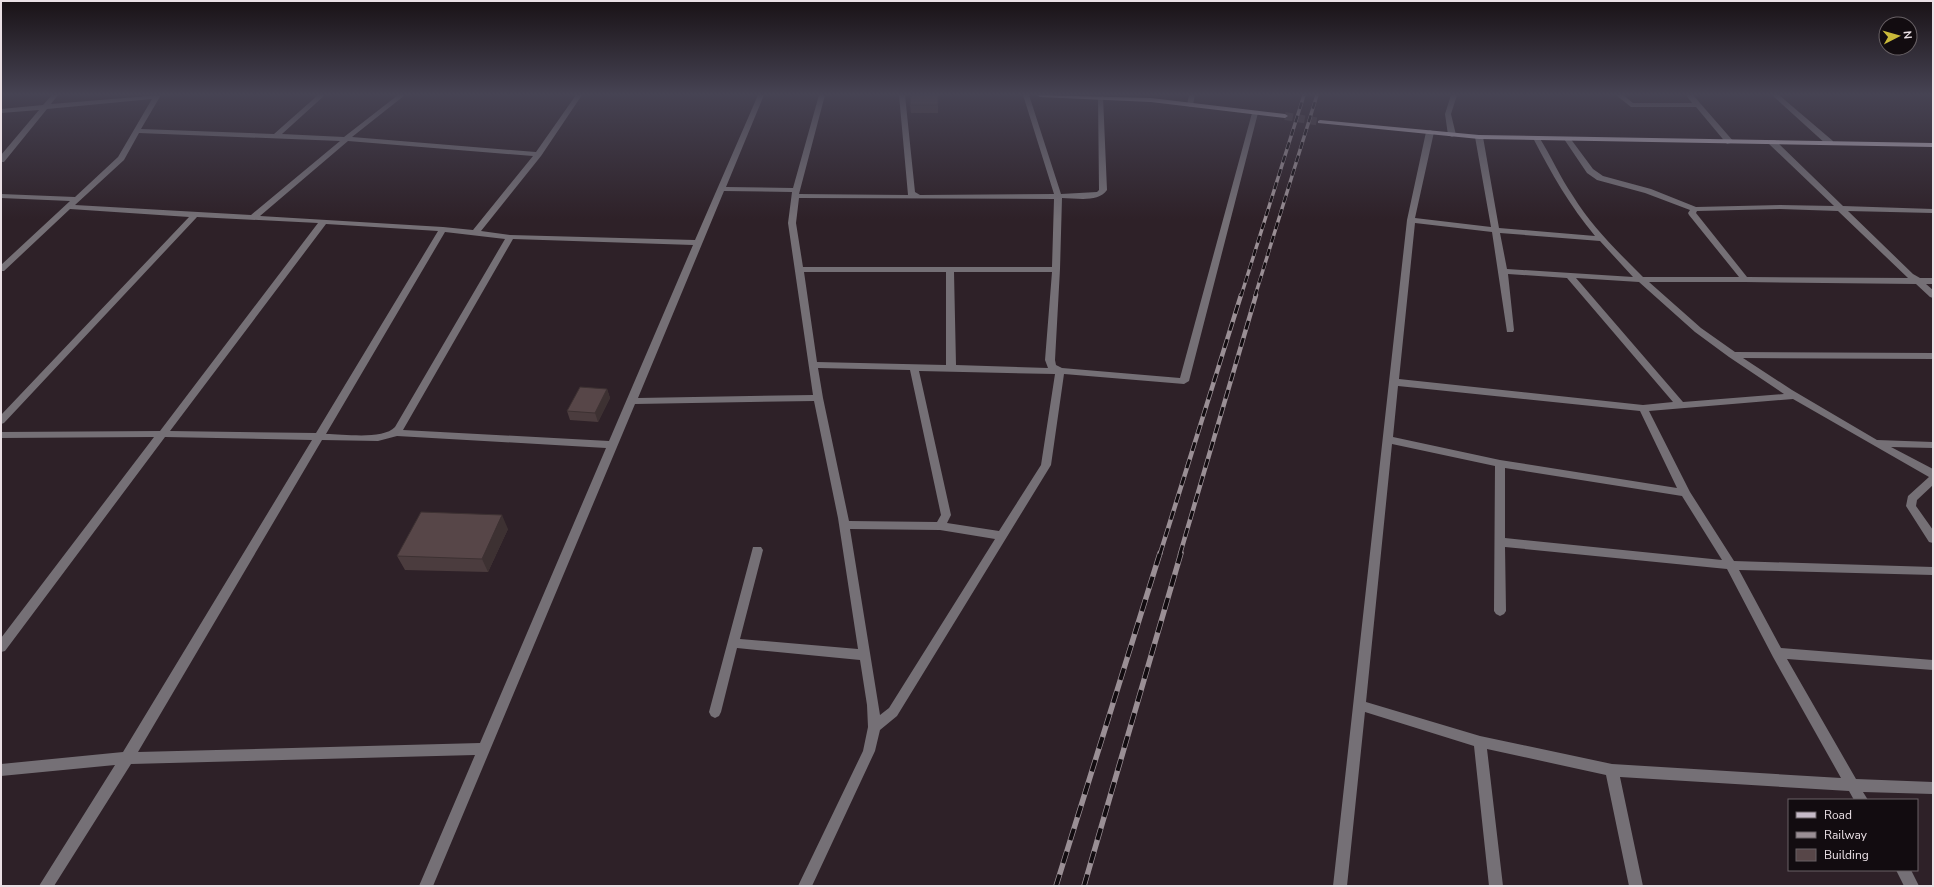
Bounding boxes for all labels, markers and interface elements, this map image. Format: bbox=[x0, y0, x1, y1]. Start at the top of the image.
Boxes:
north arrow bbox=[1878, 16, 1918, 56]
text: N bbox=[1900, 30, 1915, 40]
legend bbox=[1788, 799, 1918, 871]
text: Road bbox=[1824, 807, 1852, 823]
text: Railway bbox=[1824, 827, 1868, 843]
text: Building bbox=[1824, 847, 1869, 863]

